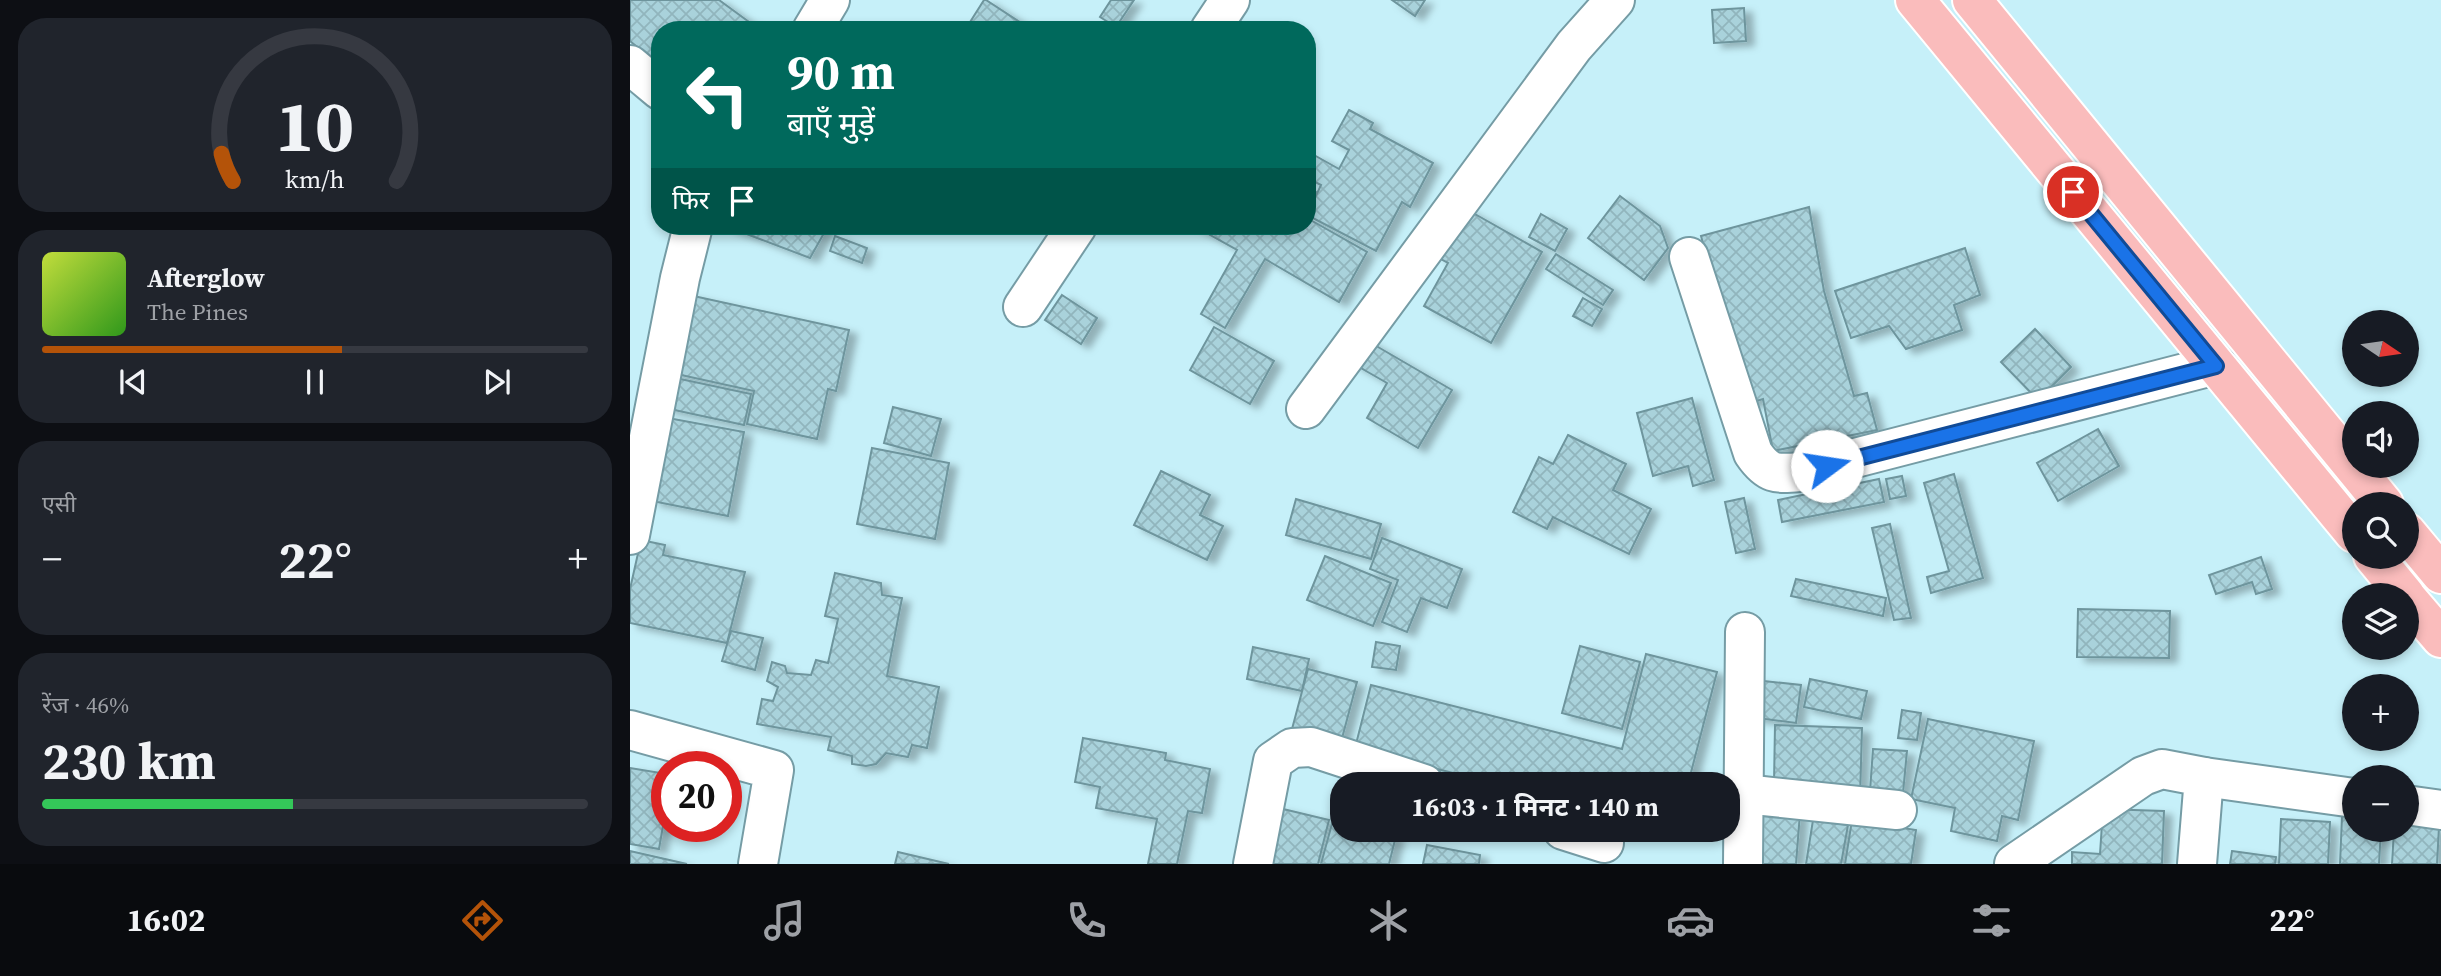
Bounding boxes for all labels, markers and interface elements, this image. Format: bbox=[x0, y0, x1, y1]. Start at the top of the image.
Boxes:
text: 90 m bbox=[787, 38, 895, 105]
icon: left bbox=[672, 49, 763, 140]
text: 10 bbox=[276, 76, 354, 175]
text: बाएँ मुड़ें bbox=[787, 102, 875, 146]
text: km/h bbox=[285, 162, 345, 196]
pin bbox=[2043, 162, 2103, 222]
icon: arrive bbox=[2054, 173, 2092, 211]
text: फिर bbox=[672, 182, 709, 218]
icon: arrive bbox=[723, 182, 761, 220]
text: Afterglow bbox=[147, 260, 265, 296]
text: The Pines bbox=[147, 296, 248, 328]
north arrow bbox=[2342, 310, 2418, 387]
map controls bbox=[2342, 310, 2419, 842]
icon: previous bbox=[114, 363, 152, 401]
icon: pause bbox=[296, 363, 334, 401]
icon: next bbox=[478, 363, 516, 401]
button: sound bbox=[2342, 401, 2419, 478]
position arrow bbox=[1790, 429, 1864, 503]
text: एसी bbox=[42, 488, 76, 520]
button: search bbox=[2342, 492, 2419, 569]
text: 22° bbox=[278, 524, 352, 595]
text: − bbox=[42, 533, 62, 585]
text: + bbox=[568, 533, 588, 585]
button: layers bbox=[2342, 583, 2419, 660]
button: + bbox=[2342, 674, 2419, 751]
text: रेंज · 46% bbox=[42, 689, 129, 721]
text: 230 km bbox=[42, 725, 216, 796]
speed limit sign: 20 bbox=[651, 751, 742, 842]
button: − bbox=[2342, 765, 2419, 842]
text: 16:03 · 1 मिनट · 140 m bbox=[1411, 789, 1659, 825]
icon: directions bbox=[458, 896, 507, 945]
icon: music bbox=[760, 896, 809, 945]
icon: phone bbox=[1062, 896, 1111, 945]
icon: climate bbox=[1364, 896, 1413, 945]
icon: car bbox=[1666, 896, 1715, 945]
icon: filters bbox=[1967, 896, 2016, 945]
text: 16:02 bbox=[126, 898, 205, 942]
text: 22° bbox=[2269, 898, 2315, 942]

